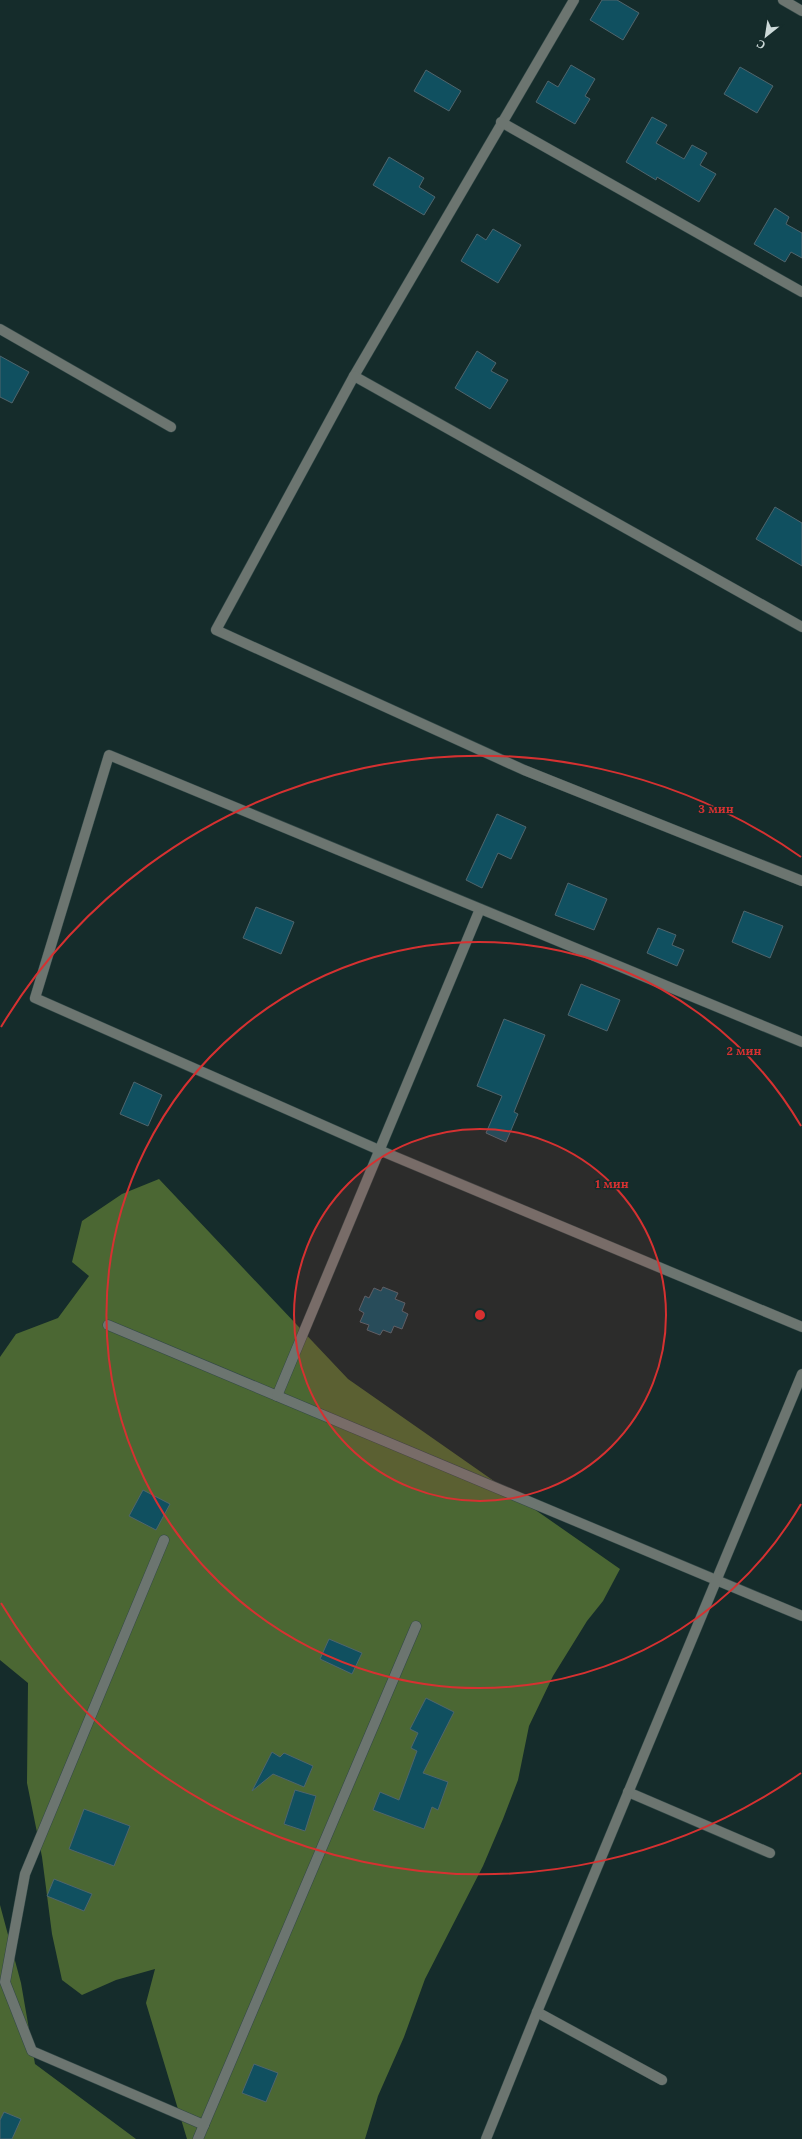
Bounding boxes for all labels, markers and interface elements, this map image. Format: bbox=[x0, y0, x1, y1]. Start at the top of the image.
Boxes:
north arrow bbox=[746, 16, 786, 56]
text: С bbox=[754, 36, 768, 53]
text: 3 мин bbox=[698, 801, 734, 816]
text: 2 мин bbox=[726, 1043, 762, 1058]
text: 1 мин bbox=[595, 1176, 629, 1191]
centre of rings bbox=[473, 1308, 487, 1322]

